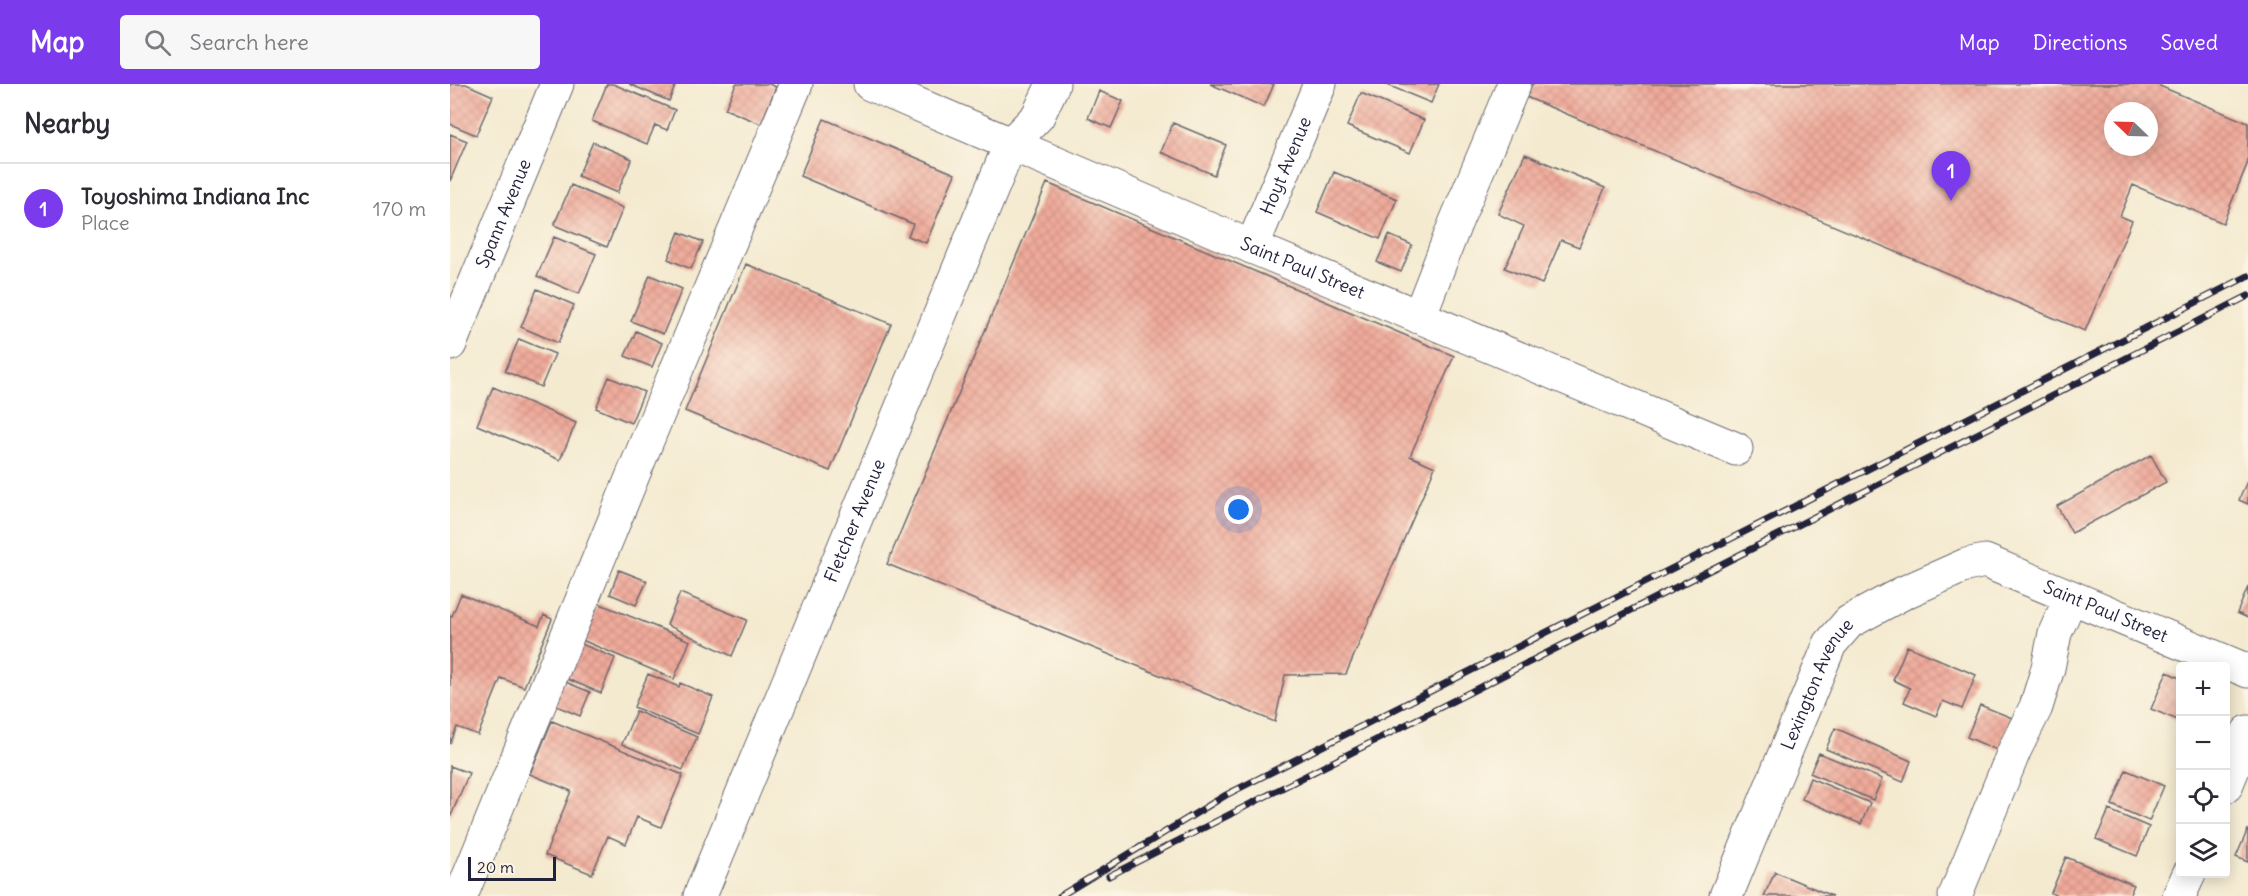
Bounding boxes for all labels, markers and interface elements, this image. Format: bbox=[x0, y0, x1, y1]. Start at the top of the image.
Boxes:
search box bbox=[120, 15, 540, 69]
text: Map bbox=[30, 24, 84, 60]
icon: search bbox=[141, 26, 174, 59]
text: Search here bbox=[189, 28, 309, 56]
text: Map bbox=[1959, 29, 2000, 56]
text: Directions bbox=[2033, 29, 2127, 56]
text: Saved bbox=[2160, 29, 2218, 56]
north arrow bbox=[2104, 102, 2158, 156]
text: Nearby bbox=[24, 107, 110, 140]
street label: Hoyt Avenue bbox=[1255, 113, 1316, 218]
pin: 1 bbox=[1932, 152, 1970, 201]
street label: Spann Avenue bbox=[470, 155, 536, 271]
text: Toyoshima Indiana Inc bbox=[81, 182, 310, 210]
text: 1 bbox=[40, 196, 47, 221]
text: 170 m bbox=[373, 196, 426, 221]
text: Place bbox=[81, 210, 129, 235]
street label: Saint Paul Street bbox=[1237, 231, 1368, 304]
street label: Fletcher Avenue bbox=[819, 455, 890, 586]
your location bbox=[1224, 495, 1253, 524]
street label: Saint Paul Street bbox=[2040, 575, 2171, 647]
street label: Lexington Avenue bbox=[1776, 613, 1858, 753]
map controls bbox=[2176, 662, 2230, 878]
button: + bbox=[2176, 662, 2230, 716]
button: − bbox=[2176, 716, 2230, 770]
button: locate bbox=[2176, 770, 2230, 824]
button: layers bbox=[2176, 824, 2230, 878]
scale bar bbox=[468, 854, 556, 882]
text: 20 m bbox=[477, 857, 514, 877]

